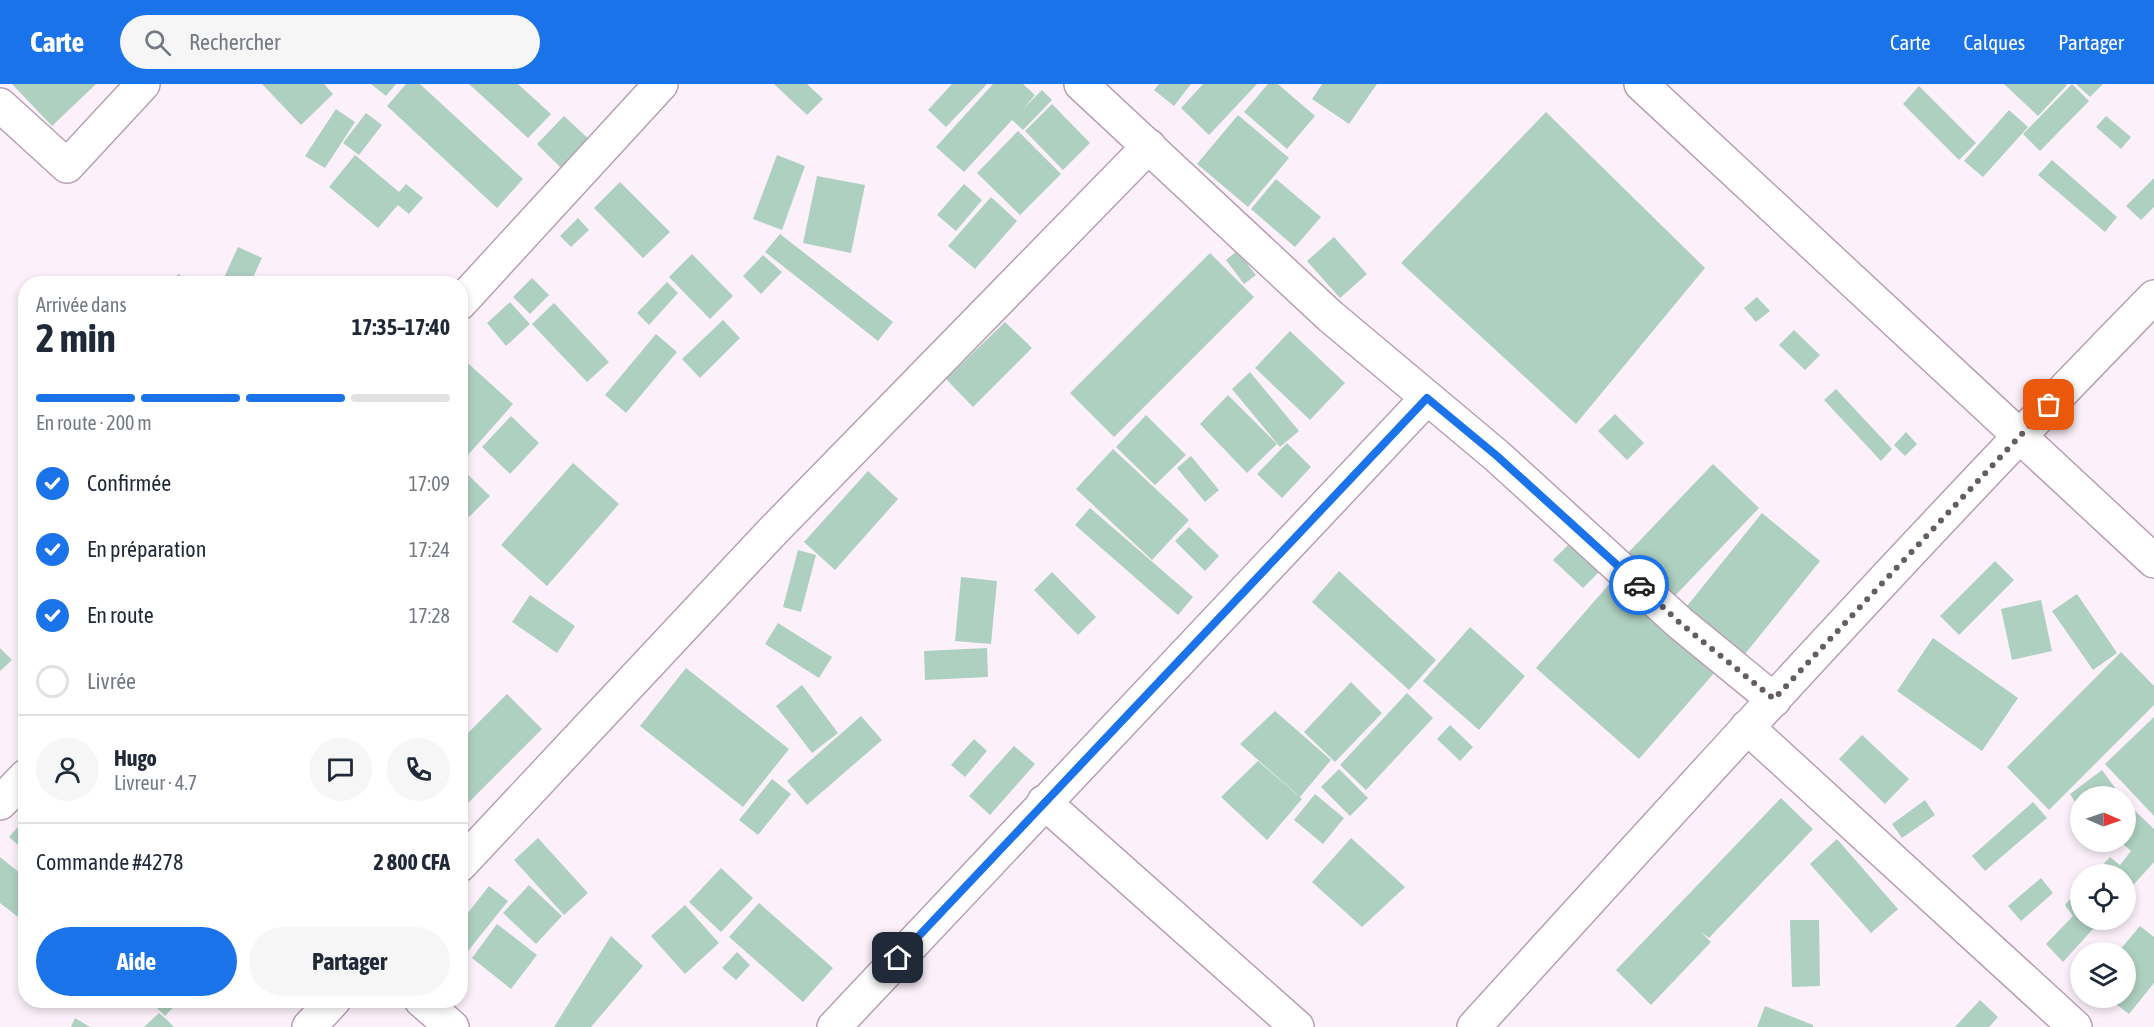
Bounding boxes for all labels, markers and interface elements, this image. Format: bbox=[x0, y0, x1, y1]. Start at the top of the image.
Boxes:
search box bbox=[120, 15, 540, 69]
text: Carte bbox=[30, 26, 84, 58]
icon: search bbox=[141, 26, 174, 59]
text: Rechercher bbox=[189, 29, 281, 55]
text: Carte bbox=[1890, 30, 1931, 54]
text: Calques bbox=[1964, 30, 2025, 54]
text: Partager bbox=[2058, 30, 2124, 54]
text: Arrivée dans bbox=[36, 293, 127, 316]
text: 17:35–17:40 bbox=[352, 314, 450, 340]
text: 2 min bbox=[36, 316, 116, 360]
pin bbox=[2023, 379, 2074, 430]
icon: bag bbox=[2032, 388, 2065, 421]
text: En route · 200 m bbox=[36, 411, 152, 434]
icon: check bbox=[36, 467, 69, 500]
text: Confirmée bbox=[87, 470, 171, 496]
text: 17:09 bbox=[408, 472, 450, 495]
icon: check bbox=[36, 533, 69, 566]
text: En préparation bbox=[87, 536, 206, 562]
text: 17:24 bbox=[409, 538, 450, 561]
courier bbox=[1609, 555, 1669, 615]
icon: car bbox=[1623, 569, 1656, 602]
icon: check bbox=[36, 599, 69, 632]
text: En route bbox=[87, 602, 154, 628]
text: 17:28 bbox=[409, 604, 450, 627]
text: Livrée bbox=[87, 668, 136, 694]
button: person bbox=[36, 738, 99, 801]
button: chat bbox=[309, 738, 372, 801]
button: phone bbox=[387, 738, 450, 801]
text: Hugo bbox=[114, 745, 157, 771]
text: Livreur · 4.7 bbox=[114, 771, 197, 794]
north arrow bbox=[2070, 786, 2136, 852]
map controls bbox=[2070, 786, 2136, 1008]
text: Commande #4278 bbox=[36, 849, 183, 875]
text: 2 800 CFA bbox=[374, 849, 450, 875]
button: locate bbox=[2070, 864, 2136, 930]
button: Aide bbox=[36, 927, 237, 996]
button: Partager bbox=[249, 927, 450, 996]
pin bbox=[872, 932, 923, 983]
icon: home bbox=[881, 941, 914, 974]
button: layers bbox=[2070, 942, 2136, 1008]

